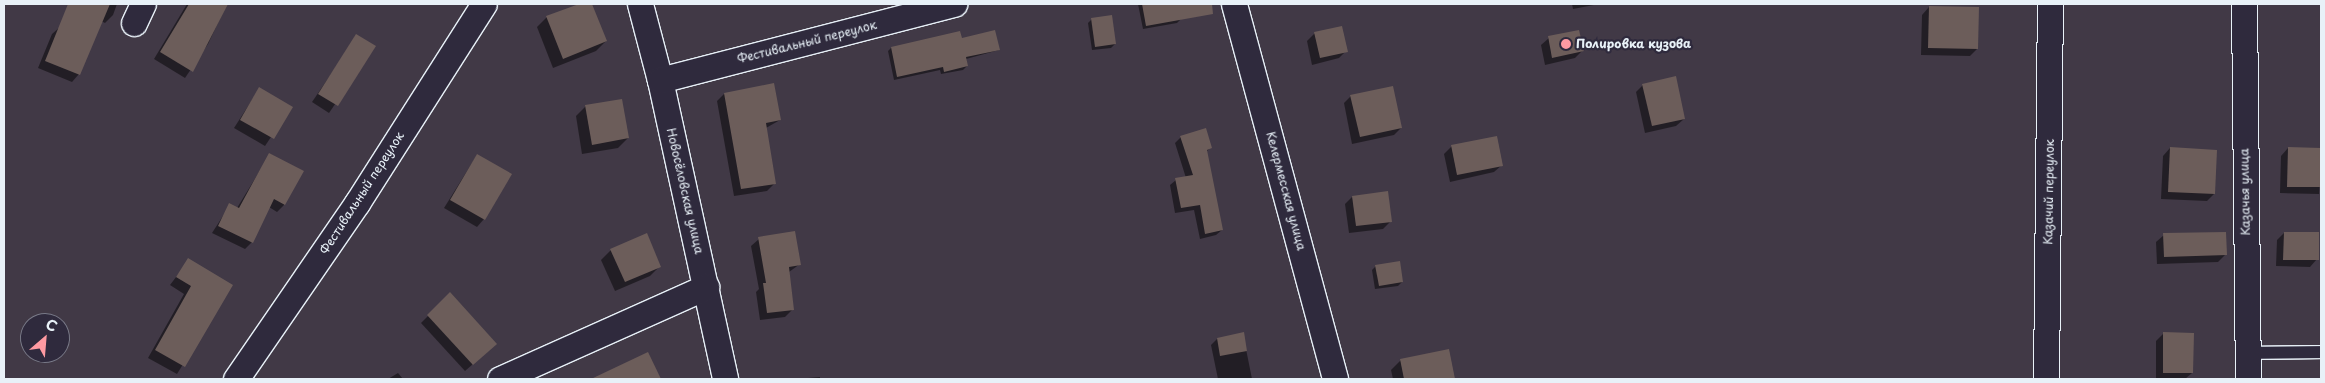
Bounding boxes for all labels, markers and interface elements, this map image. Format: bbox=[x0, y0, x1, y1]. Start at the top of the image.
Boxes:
street label: Фестивальный переулок bbox=[736, 18, 878, 66]
place label: Полировка кузова bbox=[1576, 37, 1692, 51]
marker: Полировка кузова bbox=[1560, 38, 1572, 50]
street label: Новосёловская улица bbox=[663, 126, 707, 256]
street label: Фестивальный переулок bbox=[317, 129, 407, 257]
street label: Келермесская улица bbox=[1263, 130, 1309, 252]
street label: Казачий переулок bbox=[2041, 139, 2057, 245]
street label: Казачья улица bbox=[2237, 148, 2253, 236]
north arrow bbox=[20, 313, 70, 363]
text: С bbox=[42, 313, 61, 337]

